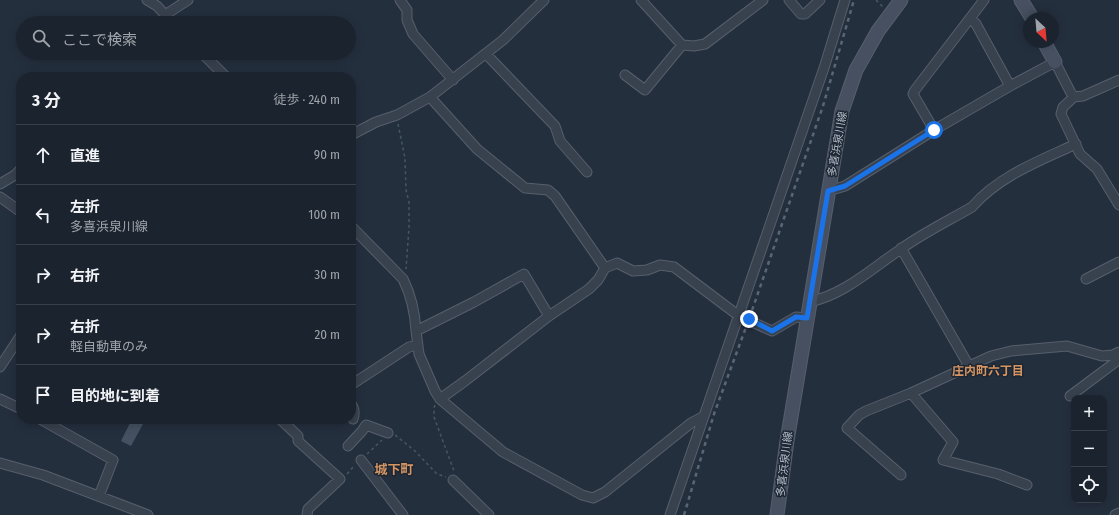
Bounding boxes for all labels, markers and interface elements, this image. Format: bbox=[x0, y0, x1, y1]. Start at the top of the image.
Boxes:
north arrow bbox=[1023, 12, 1059, 48]
search box bbox=[16, 16, 356, 60]
icon: search bbox=[30, 27, 52, 49]
text: ここで検索 bbox=[62, 31, 137, 49]
text: 3 分 bbox=[32, 90, 61, 111]
text: 徒歩 · 240 m bbox=[274, 92, 340, 107]
street label: 多喜浜泉川線 bbox=[825, 110, 850, 178]
route start bbox=[925, 121, 943, 139]
icon: ahead bbox=[32, 144, 54, 166]
text: 直進 bbox=[70, 147, 100, 165]
text: 90 m bbox=[314, 147, 340, 162]
text: 左折 bbox=[70, 198, 100, 216]
icon: left bbox=[32, 204, 54, 226]
text: 100 m bbox=[308, 207, 340, 222]
text: 多喜浜泉川線 bbox=[70, 219, 148, 234]
icon: right bbox=[32, 264, 54, 286]
text: 右折 bbox=[70, 267, 100, 285]
text: 30 m bbox=[314, 267, 340, 282]
route end bbox=[740, 310, 758, 328]
text: 右折 bbox=[70, 318, 100, 336]
icon: right bbox=[32, 324, 54, 346]
text: 20 m bbox=[314, 327, 340, 342]
text: 軽自動車のみ bbox=[70, 339, 148, 354]
district label: 庄内町六丁目 bbox=[952, 364, 1024, 378]
icon: arrive bbox=[32, 384, 54, 406]
text: 目的地に到着 bbox=[70, 387, 160, 405]
map controls bbox=[1071, 395, 1107, 503]
button: + bbox=[1071, 395, 1107, 431]
street label: 多喜浜泉川線 bbox=[774, 431, 795, 498]
button: − bbox=[1071, 431, 1107, 467]
district label: 城下町 bbox=[374, 462, 414, 477]
button: locate bbox=[1071, 467, 1107, 503]

